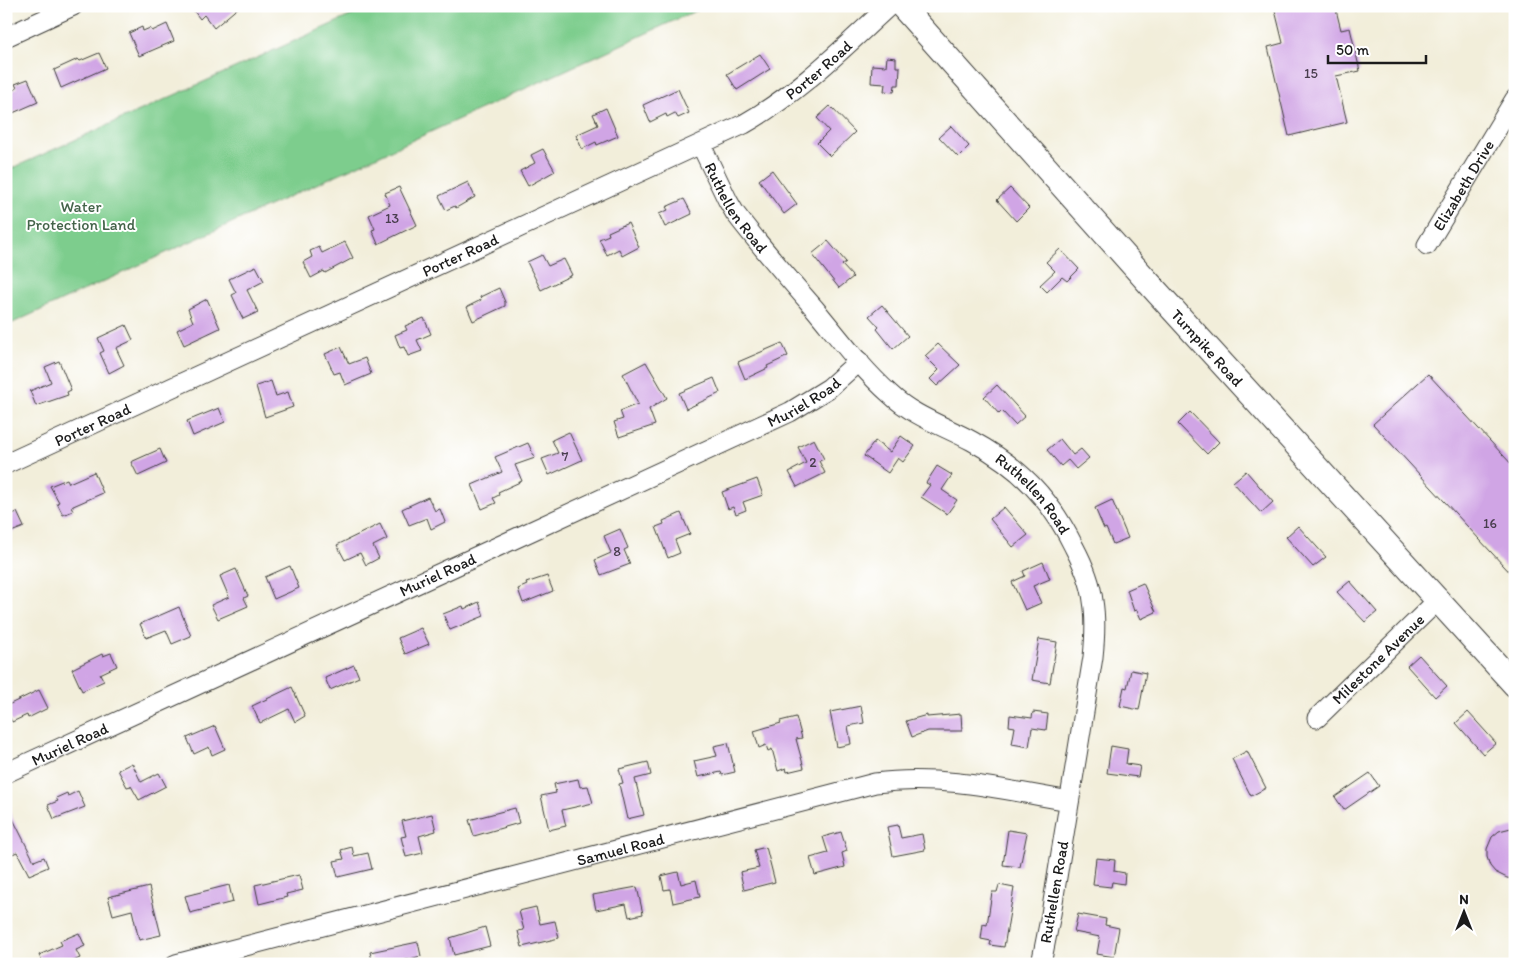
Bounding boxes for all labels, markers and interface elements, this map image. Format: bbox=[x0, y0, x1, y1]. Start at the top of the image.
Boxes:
scale bar bbox=[1328, 32, 1426, 64]
street label: Porter Road bbox=[781, 36, 856, 103]
text: 50 m bbox=[1336, 41, 1369, 59]
house number: 15 bbox=[1304, 65, 1318, 82]
street label: Elizabeth Drive bbox=[1429, 136, 1498, 234]
street label: Ruthellen Road bbox=[701, 159, 772, 257]
park label: Water Protection Land bbox=[26, 197, 136, 234]
house number: 13 bbox=[385, 210, 399, 227]
street label: Porter Road bbox=[419, 229, 501, 281]
street label: Turnpike Road bbox=[1167, 305, 1248, 390]
street label: Muriel Road bbox=[764, 373, 845, 431]
street label: Porter Road bbox=[51, 398, 134, 450]
house number: 7 bbox=[562, 448, 569, 465]
street label: Ruthellen Road bbox=[992, 449, 1075, 537]
house number: 2 bbox=[809, 454, 817, 471]
house number: 16 bbox=[1483, 515, 1497, 532]
house number: 8 bbox=[613, 543, 621, 560]
street label: Muriel Road bbox=[396, 548, 479, 600]
street label: Milestone Avenue bbox=[1328, 609, 1428, 708]
street label: Muriel Road bbox=[28, 718, 111, 770]
street label: Samuel Road bbox=[574, 828, 666, 869]
street label: Ruthellen Road bbox=[1036, 839, 1072, 945]
north arrow bbox=[1438, 888, 1488, 938]
text: N bbox=[1459, 891, 1469, 908]

